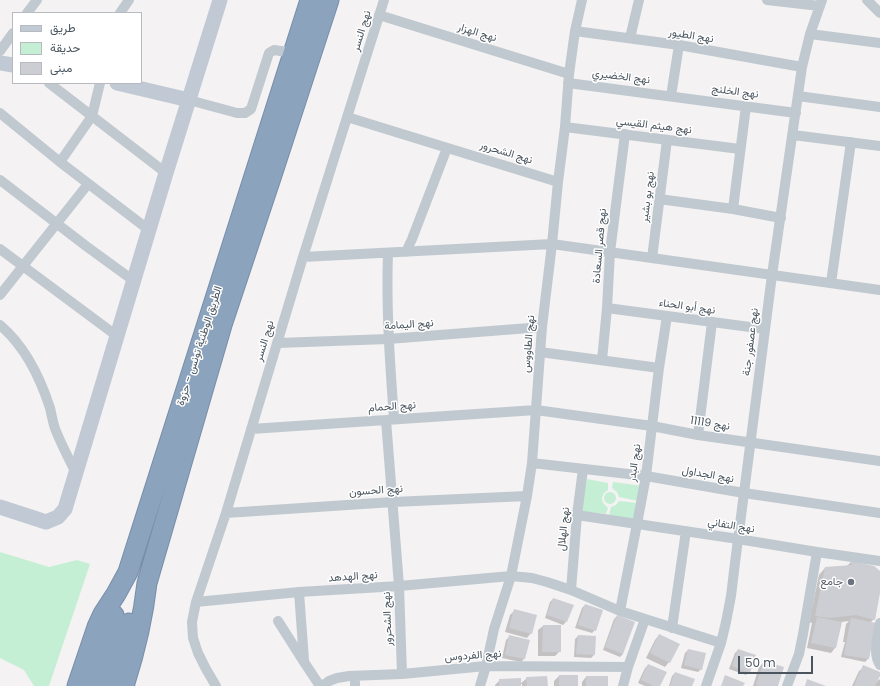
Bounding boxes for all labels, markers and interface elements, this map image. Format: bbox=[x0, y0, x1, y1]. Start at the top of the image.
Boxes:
street label: نهج النسر bbox=[350, 9, 374, 53]
legend bbox=[12, 12, 142, 84]
text: طريق bbox=[50, 19, 75, 36]
street label: نهج الهزار bbox=[456, 21, 498, 45]
street label: نهج الطيور bbox=[667, 26, 715, 46]
text: حديقة bbox=[50, 39, 80, 56]
text: مبنى bbox=[50, 59, 72, 76]
street label: نهج الخضيري bbox=[591, 67, 651, 87]
street label: نهج الخلنج bbox=[711, 83, 759, 101]
street label: نهج هيثم القيسي bbox=[615, 115, 693, 137]
street label: نهج الشحرور bbox=[478, 139, 534, 167]
street label: نهج بو بشير bbox=[638, 171, 658, 223]
street label: نهج قصر السعادة bbox=[590, 208, 610, 284]
street label: الطريق الوطنية تونس - حزوة bbox=[174, 285, 226, 407]
street label: نهج أبو الحناء bbox=[658, 296, 716, 318]
street label: نهج عصفور جنة bbox=[740, 307, 762, 377]
street label: نهج الطاووس bbox=[520, 315, 538, 373]
street label: نهج اليمامة bbox=[384, 317, 434, 333]
street label: نهج النسر bbox=[253, 319, 277, 363]
street label: نهج الحمام bbox=[368, 399, 416, 415]
street label: نهج 11119 bbox=[689, 414, 731, 434]
street label: نهج البدر bbox=[626, 443, 644, 483]
street label: نهج الجداول bbox=[681, 464, 735, 486]
street label: نهج الحسون bbox=[349, 483, 403, 499]
street label: نهج الهلال bbox=[555, 506, 573, 552]
street label: نهج التفاني bbox=[707, 516, 755, 536]
street label: نهج الهدهد bbox=[328, 569, 378, 585]
place label: جامع bbox=[820, 575, 843, 589]
marker: جامع bbox=[846, 577, 856, 587]
street label: نهج الشحرور bbox=[380, 592, 396, 646]
street label: نهج الفردوس bbox=[444, 647, 502, 665]
scale bar bbox=[740, 648, 815, 674]
text: 50 m bbox=[745, 654, 776, 671]

